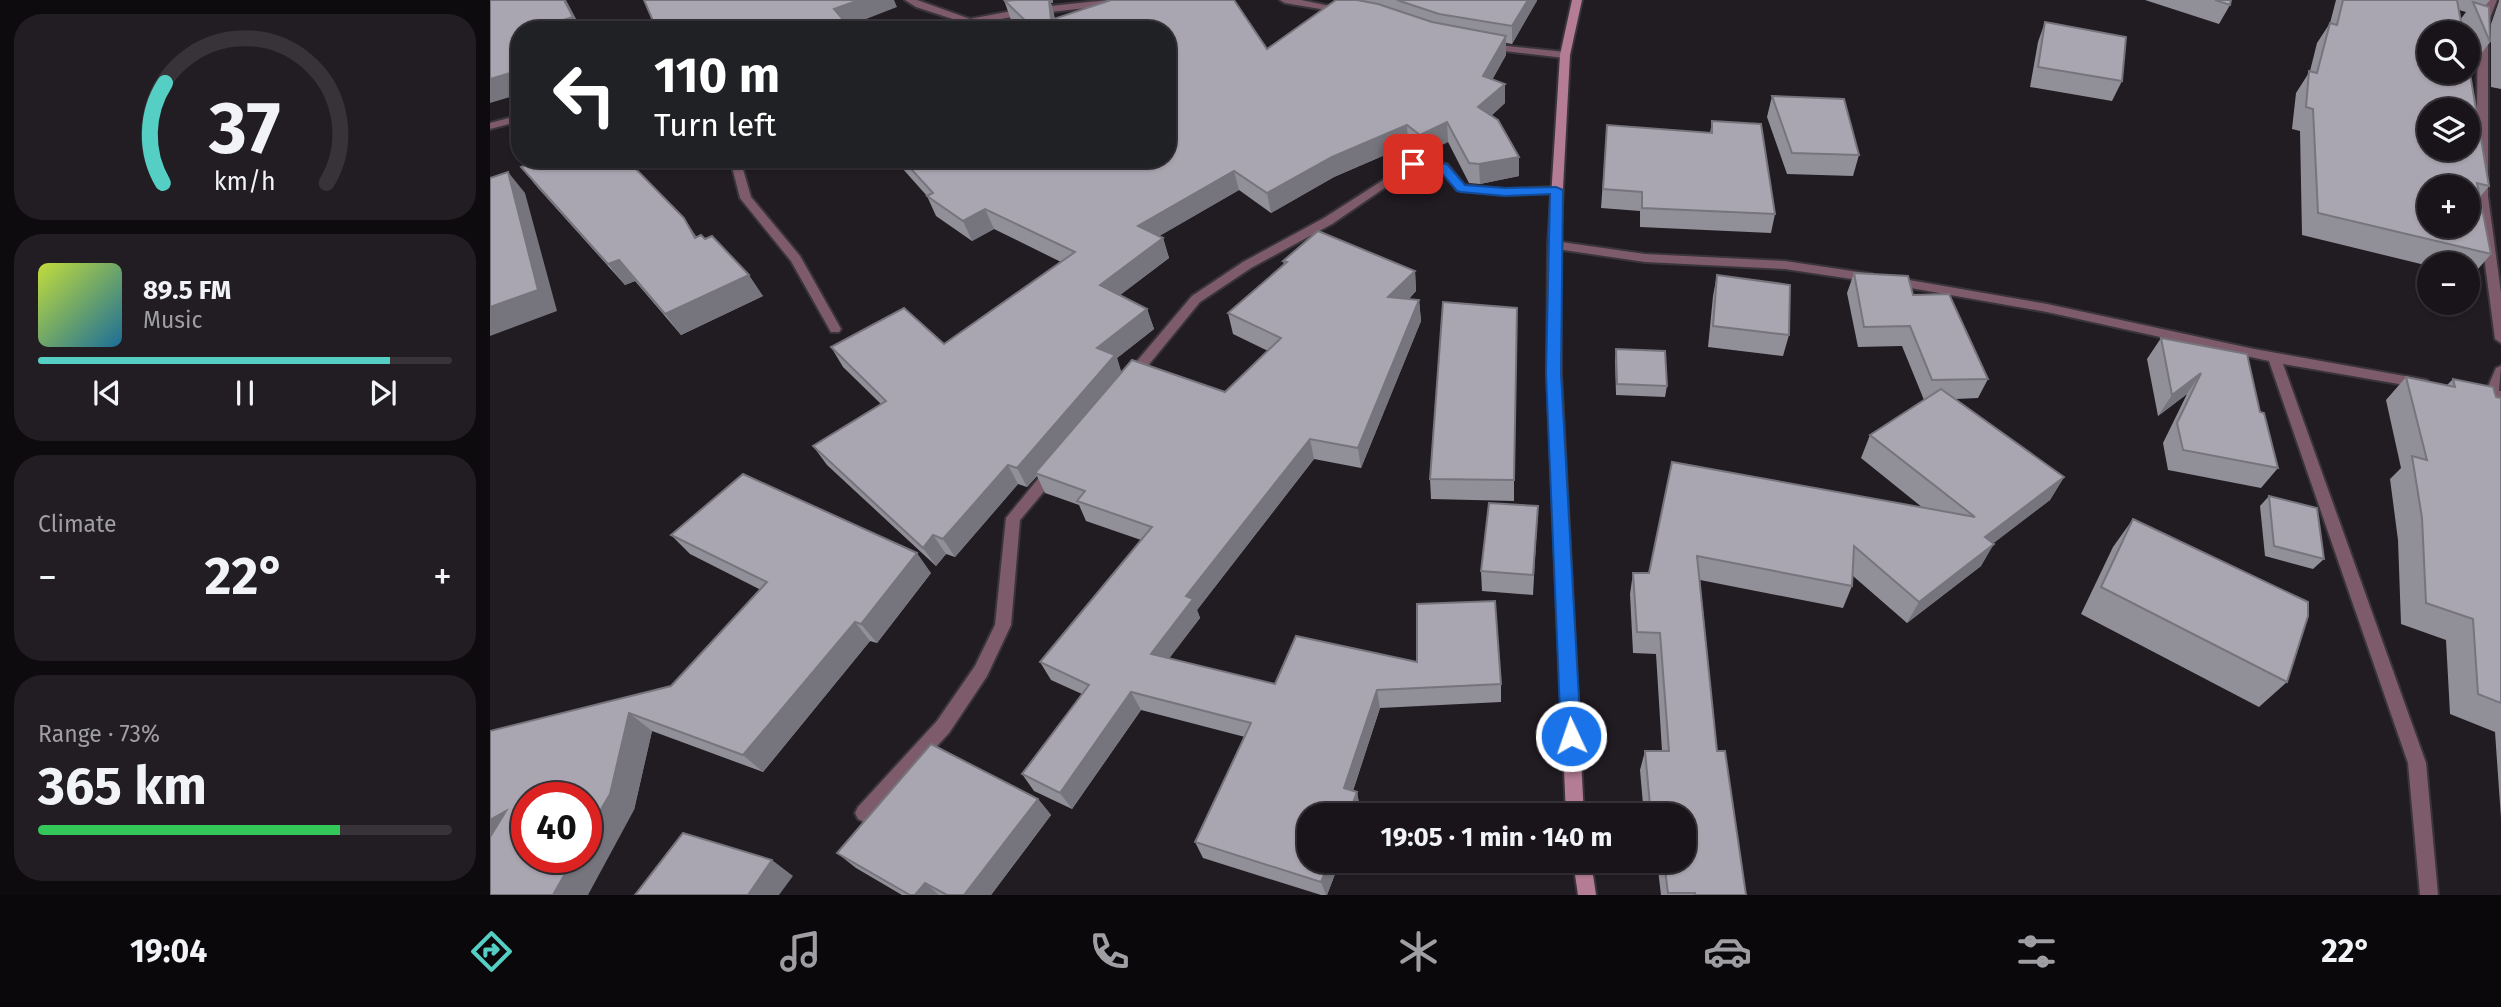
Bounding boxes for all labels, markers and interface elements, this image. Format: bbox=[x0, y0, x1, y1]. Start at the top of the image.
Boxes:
map controls bbox=[2417, 21, 2480, 315]
button: search bbox=[2417, 21, 2480, 84]
text: 110 m bbox=[654, 46, 780, 105]
icon: left bbox=[539, 49, 630, 140]
text: 37 bbox=[208, 86, 281, 173]
button: layers bbox=[2417, 98, 2480, 161]
text: Turn left bbox=[654, 106, 776, 144]
pin bbox=[1383, 134, 1443, 194]
icon: arrive bbox=[1394, 145, 1432, 183]
text: km/h bbox=[214, 167, 276, 197]
button: + bbox=[2417, 175, 2480, 238]
button: − bbox=[2417, 252, 2480, 315]
text: 89.5 FM bbox=[143, 275, 231, 306]
text: Music bbox=[143, 306, 203, 334]
icon: previous bbox=[88, 374, 126, 412]
icon: pause bbox=[226, 374, 264, 412]
icon: next bbox=[364, 374, 402, 412]
text: Climate bbox=[38, 510, 117, 538]
text: 22° bbox=[205, 545, 285, 608]
text: − bbox=[38, 554, 57, 600]
text: + bbox=[433, 554, 452, 600]
position arrow bbox=[1534, 699, 1608, 773]
text: Range · 73% bbox=[38, 720, 160, 748]
text: 365 km bbox=[38, 755, 207, 818]
speed limit sign: 40 bbox=[511, 782, 602, 873]
text: 19:05 · 1 min · 140 m bbox=[1381, 822, 1612, 853]
icon: directions bbox=[467, 927, 516, 976]
icon: music bbox=[776, 927, 825, 976]
icon: phone bbox=[1085, 927, 1134, 976]
icon: climate bbox=[1394, 927, 1443, 976]
icon: car bbox=[1703, 927, 1752, 976]
icon: filters bbox=[2012, 927, 2061, 976]
text: 19:04 bbox=[130, 932, 207, 970]
text: 22° bbox=[2321, 932, 2371, 970]

